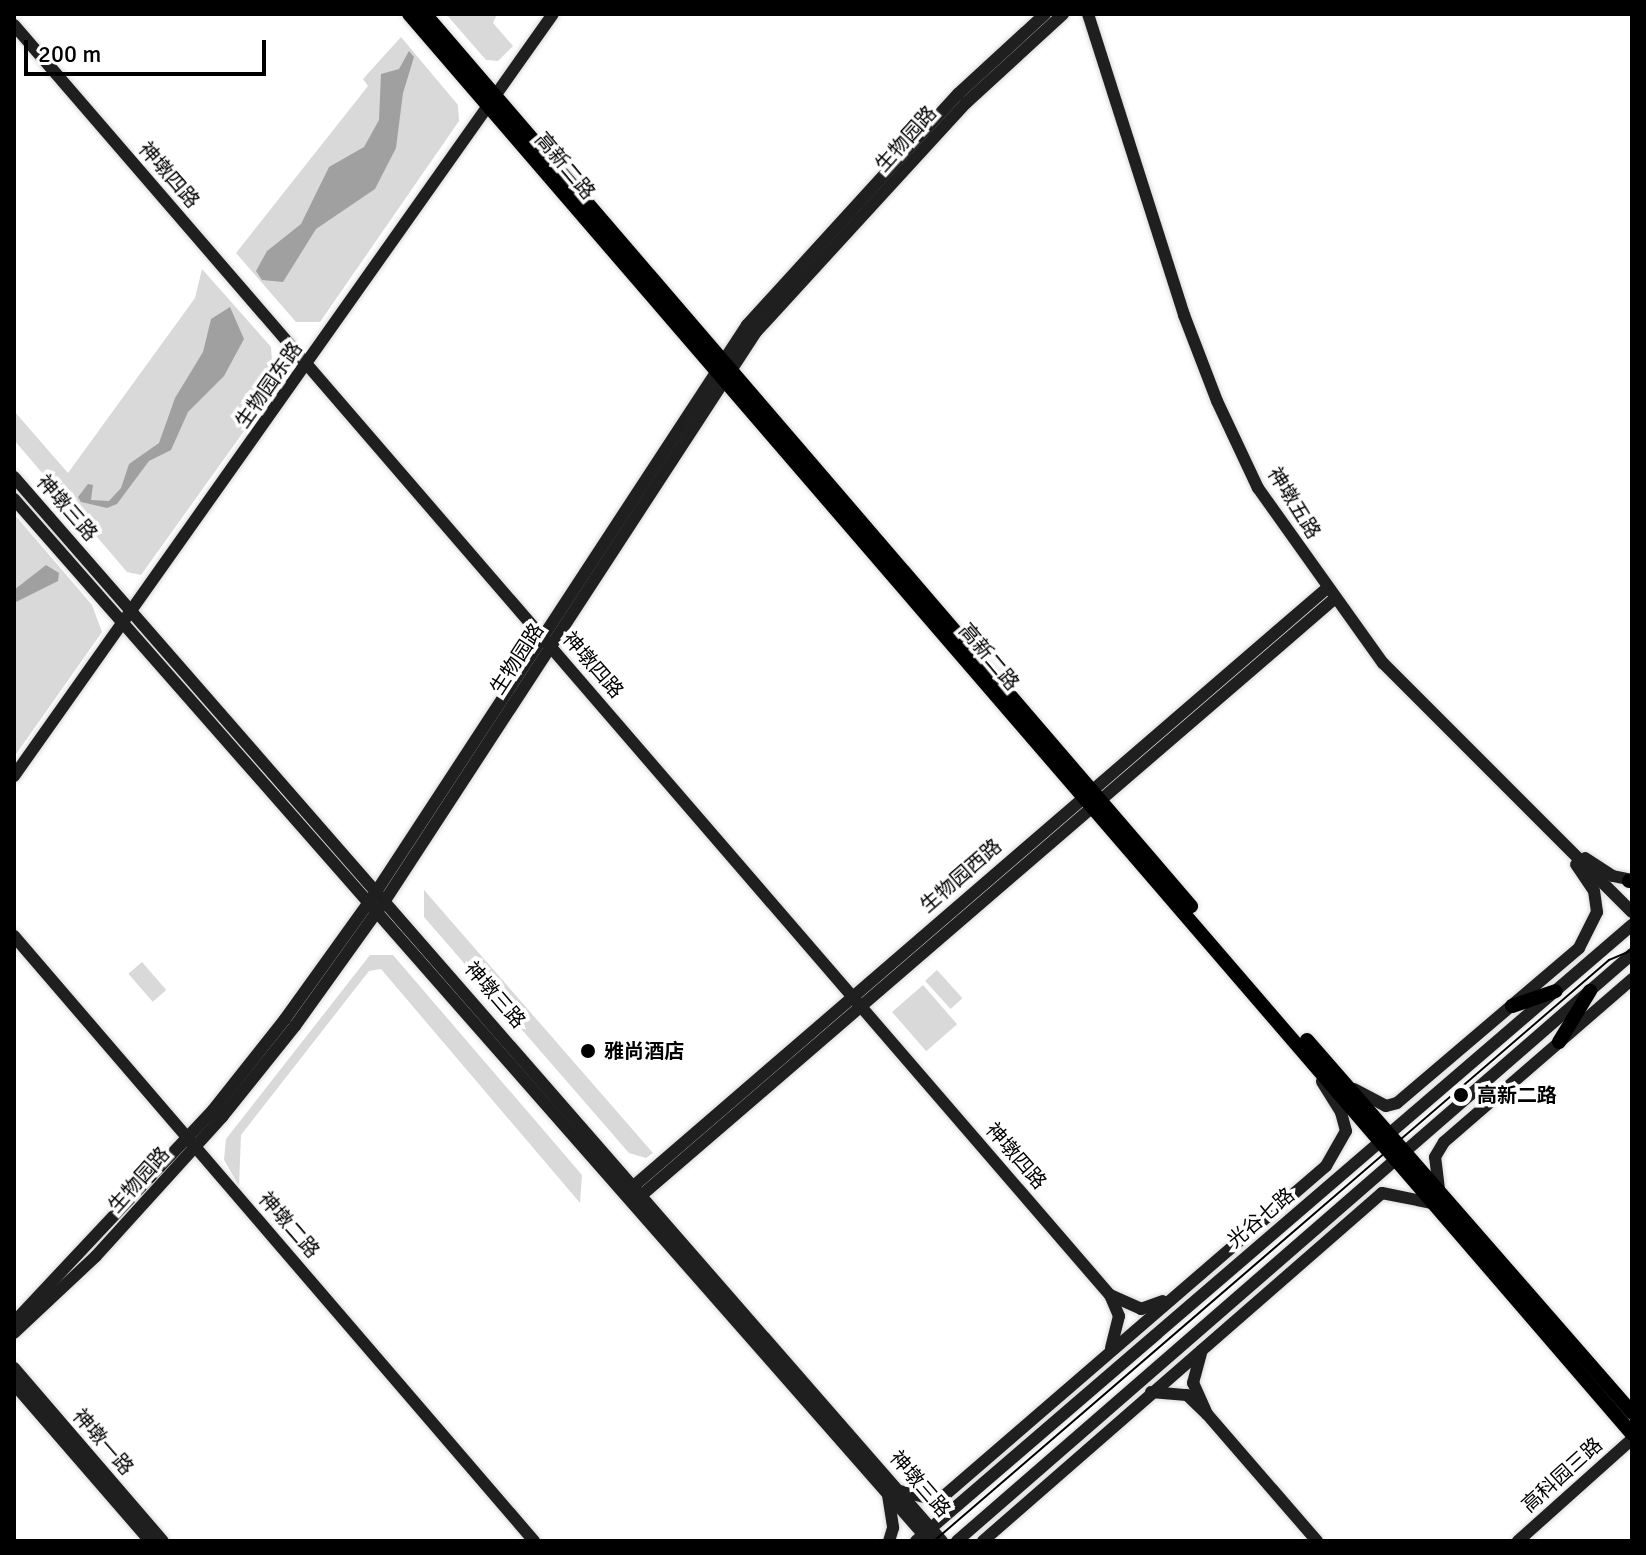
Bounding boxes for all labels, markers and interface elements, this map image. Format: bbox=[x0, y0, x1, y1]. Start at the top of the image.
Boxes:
scale bar bbox=[28, 24, 270, 74]
text: 200 m bbox=[38, 39, 101, 69]
street label: 生物园路 bbox=[870, 101, 942, 177]
street label: 高新二路 bbox=[530, 128, 600, 204]
street label: 神墩四路 bbox=[134, 137, 204, 213]
street label: 生物园东路 bbox=[230, 337, 308, 433]
street label: 神墩五路 bbox=[1263, 463, 1325, 543]
street label: 神墩三路 bbox=[32, 470, 102, 546]
street label: 生物园路 bbox=[485, 619, 549, 699]
street label: 高新二路 bbox=[954, 619, 1024, 695]
street label: 神墩四路 bbox=[558, 627, 628, 703]
street label: 生物园西路 bbox=[915, 834, 1007, 918]
street label: 神墩三路 bbox=[460, 957, 530, 1033]
place label: 雅尚酒店 bbox=[604, 1039, 684, 1063]
marker: 雅尚酒店 bbox=[579, 1042, 597, 1060]
place label: 高新二路 bbox=[1477, 1083, 1557, 1107]
marker: 高新二路 bbox=[1452, 1086, 1470, 1104]
street label: 神墩四路 bbox=[981, 1118, 1051, 1194]
street label: 生物园路 bbox=[103, 1142, 175, 1218]
street label: 光谷七路 bbox=[1223, 1183, 1299, 1253]
street label: 神墩二路 bbox=[254, 1187, 324, 1263]
street label: 神墩一路 bbox=[68, 1404, 138, 1480]
street label: 高科园三路 bbox=[1517, 1433, 1607, 1517]
street label: 神墩三路 bbox=[885, 1446, 955, 1522]

